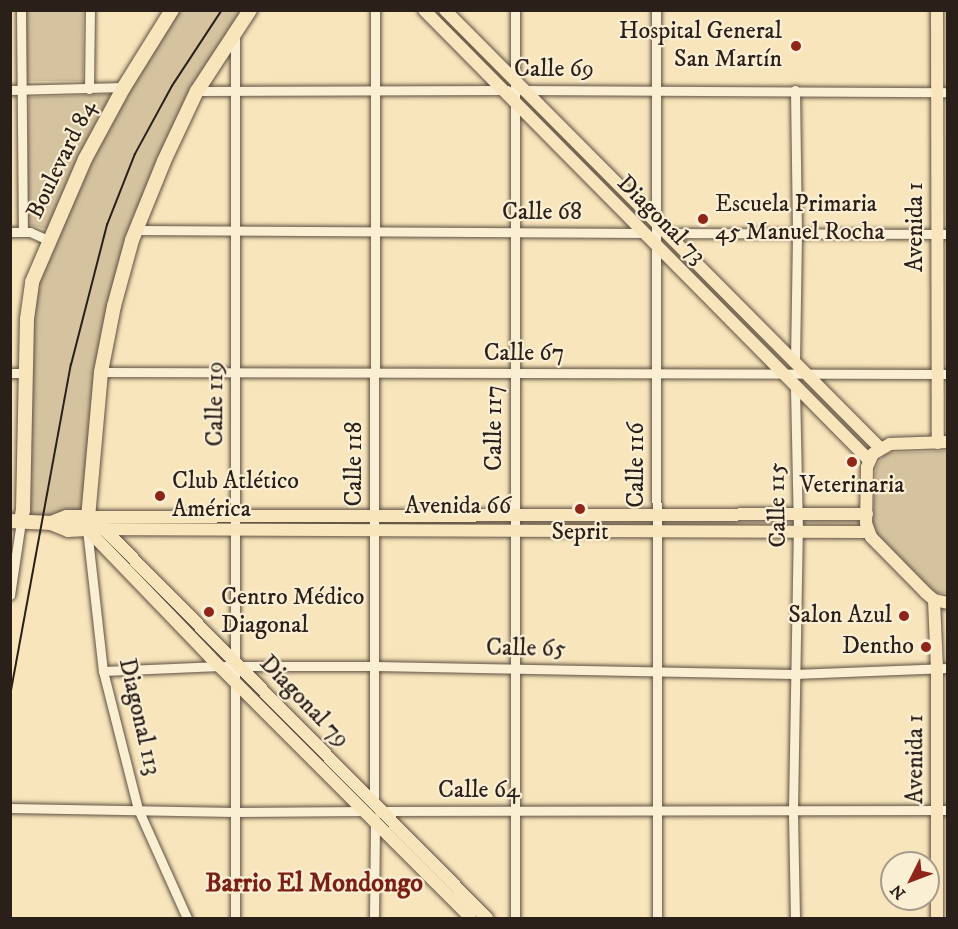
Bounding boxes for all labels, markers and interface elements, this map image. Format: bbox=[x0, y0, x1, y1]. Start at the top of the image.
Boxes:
place label: Hospital General San Martín bbox=[619, 18, 782, 74]
marker: Hospital General San Martín bbox=[787, 37, 805, 55]
street label: Calle 69 bbox=[514, 56, 594, 84]
street label: Boulevard 84 bbox=[21, 96, 103, 224]
street label: Diagonal 73 bbox=[610, 169, 712, 271]
street label: Avenida 1 bbox=[902, 182, 930, 272]
place label: Escuela Primaria 45 Manuel Rocha bbox=[715, 191, 885, 247]
street label: Calle 68 bbox=[502, 199, 582, 227]
marker: Escuela Primaria 45 Manuel Rocha bbox=[696, 212, 710, 226]
street label: Calle 67 bbox=[484, 340, 564, 368]
street label: Calle 119 bbox=[202, 361, 230, 447]
street label: Calle 117 bbox=[481, 385, 509, 471]
street label: Calle 118 bbox=[341, 421, 369, 507]
street label: Calle 116 bbox=[623, 422, 651, 508]
marker: Veterinaria bbox=[845, 455, 859, 469]
street label: Calle 115 bbox=[763, 462, 793, 548]
place label: Club Atlético América bbox=[172, 468, 299, 524]
place label: Veterinaria bbox=[800, 472, 904, 500]
marker: Club Atlético América bbox=[153, 489, 167, 503]
street label: Avenida 66 bbox=[405, 493, 511, 521]
marker: Seprit bbox=[573, 502, 587, 516]
place label: Seprit bbox=[551, 519, 609, 547]
place label: Centro Médico Diagonal bbox=[221, 584, 364, 640]
place label: Salon Azul bbox=[788, 602, 892, 630]
marker: Centro Médico Diagonal bbox=[202, 605, 216, 619]
marker: Salon Azul bbox=[897, 609, 911, 623]
place label: Dentho bbox=[842, 633, 914, 661]
street label: Calle 65 bbox=[486, 634, 566, 664]
marker: Dentho bbox=[919, 640, 933, 654]
street label: Diagonal 79 bbox=[253, 650, 355, 754]
street label: Diagonal 113 bbox=[112, 656, 166, 778]
street label: Avenida 1 bbox=[902, 714, 930, 804]
street label: Calle 64 bbox=[438, 777, 520, 805]
north arrow bbox=[880, 851, 940, 911]
district label: Barrio El Mondongo bbox=[205, 868, 423, 900]
text: N bbox=[886, 880, 910, 903]

